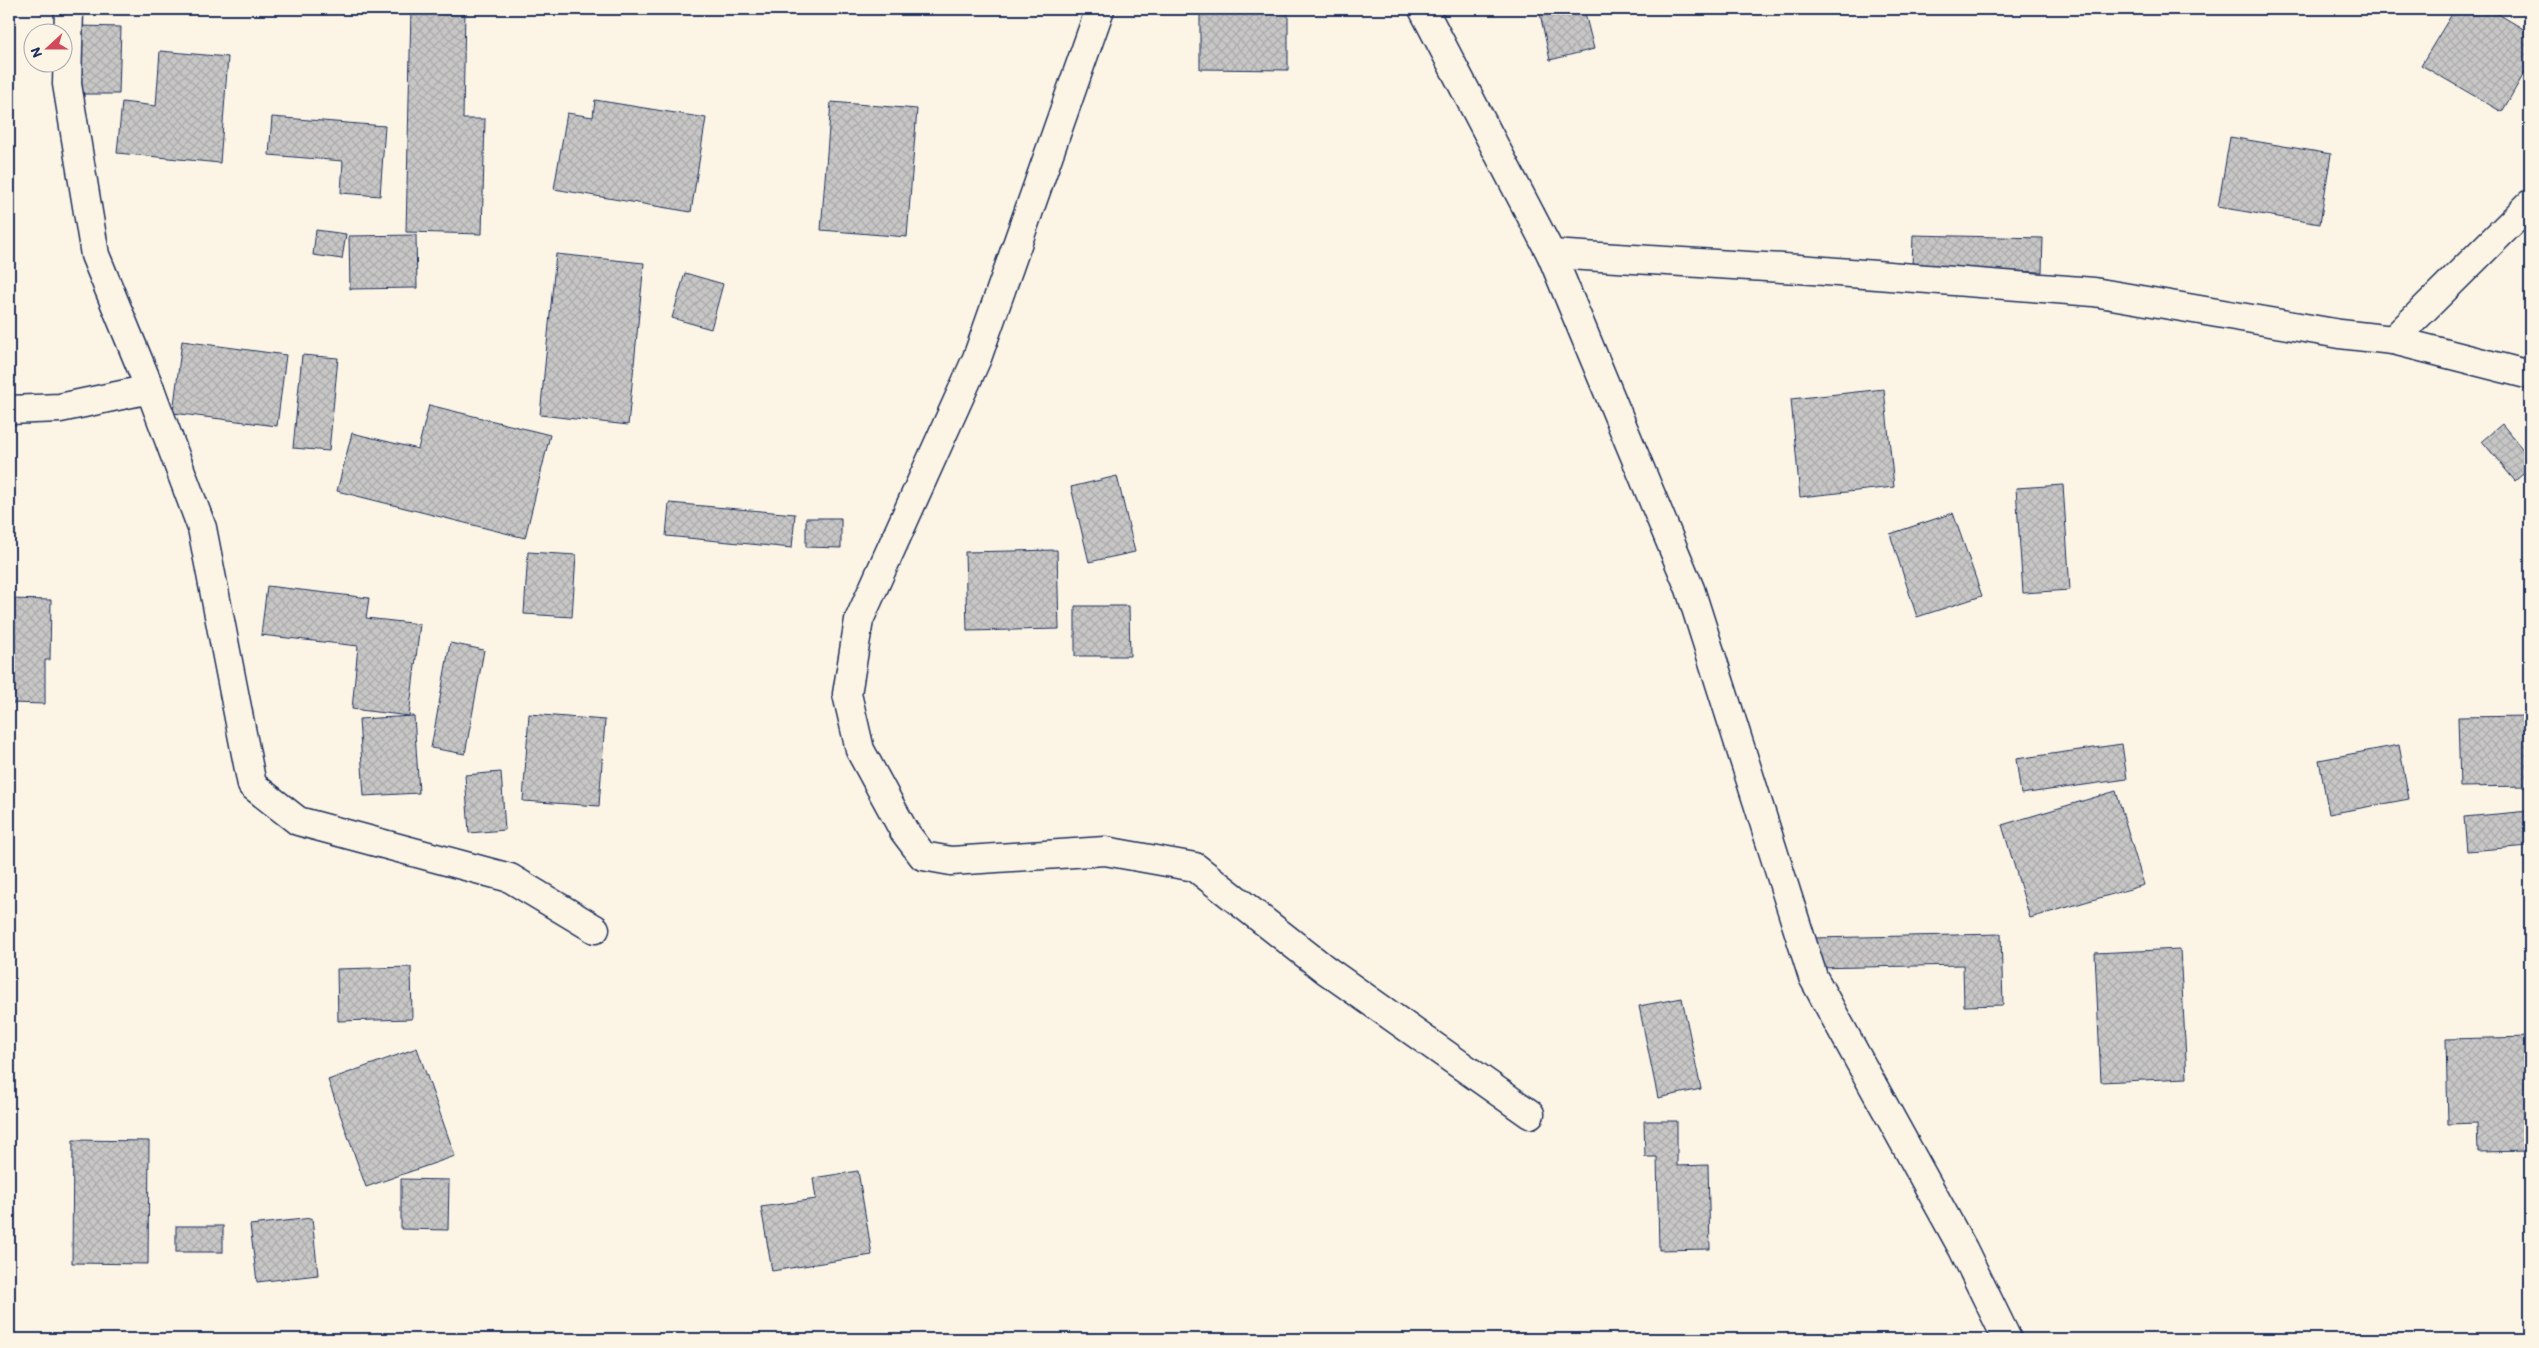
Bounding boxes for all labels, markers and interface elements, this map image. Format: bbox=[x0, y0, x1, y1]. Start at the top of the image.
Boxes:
north arrow bbox=[22, 22, 72, 72]
text: N bbox=[27, 45, 46, 60]

